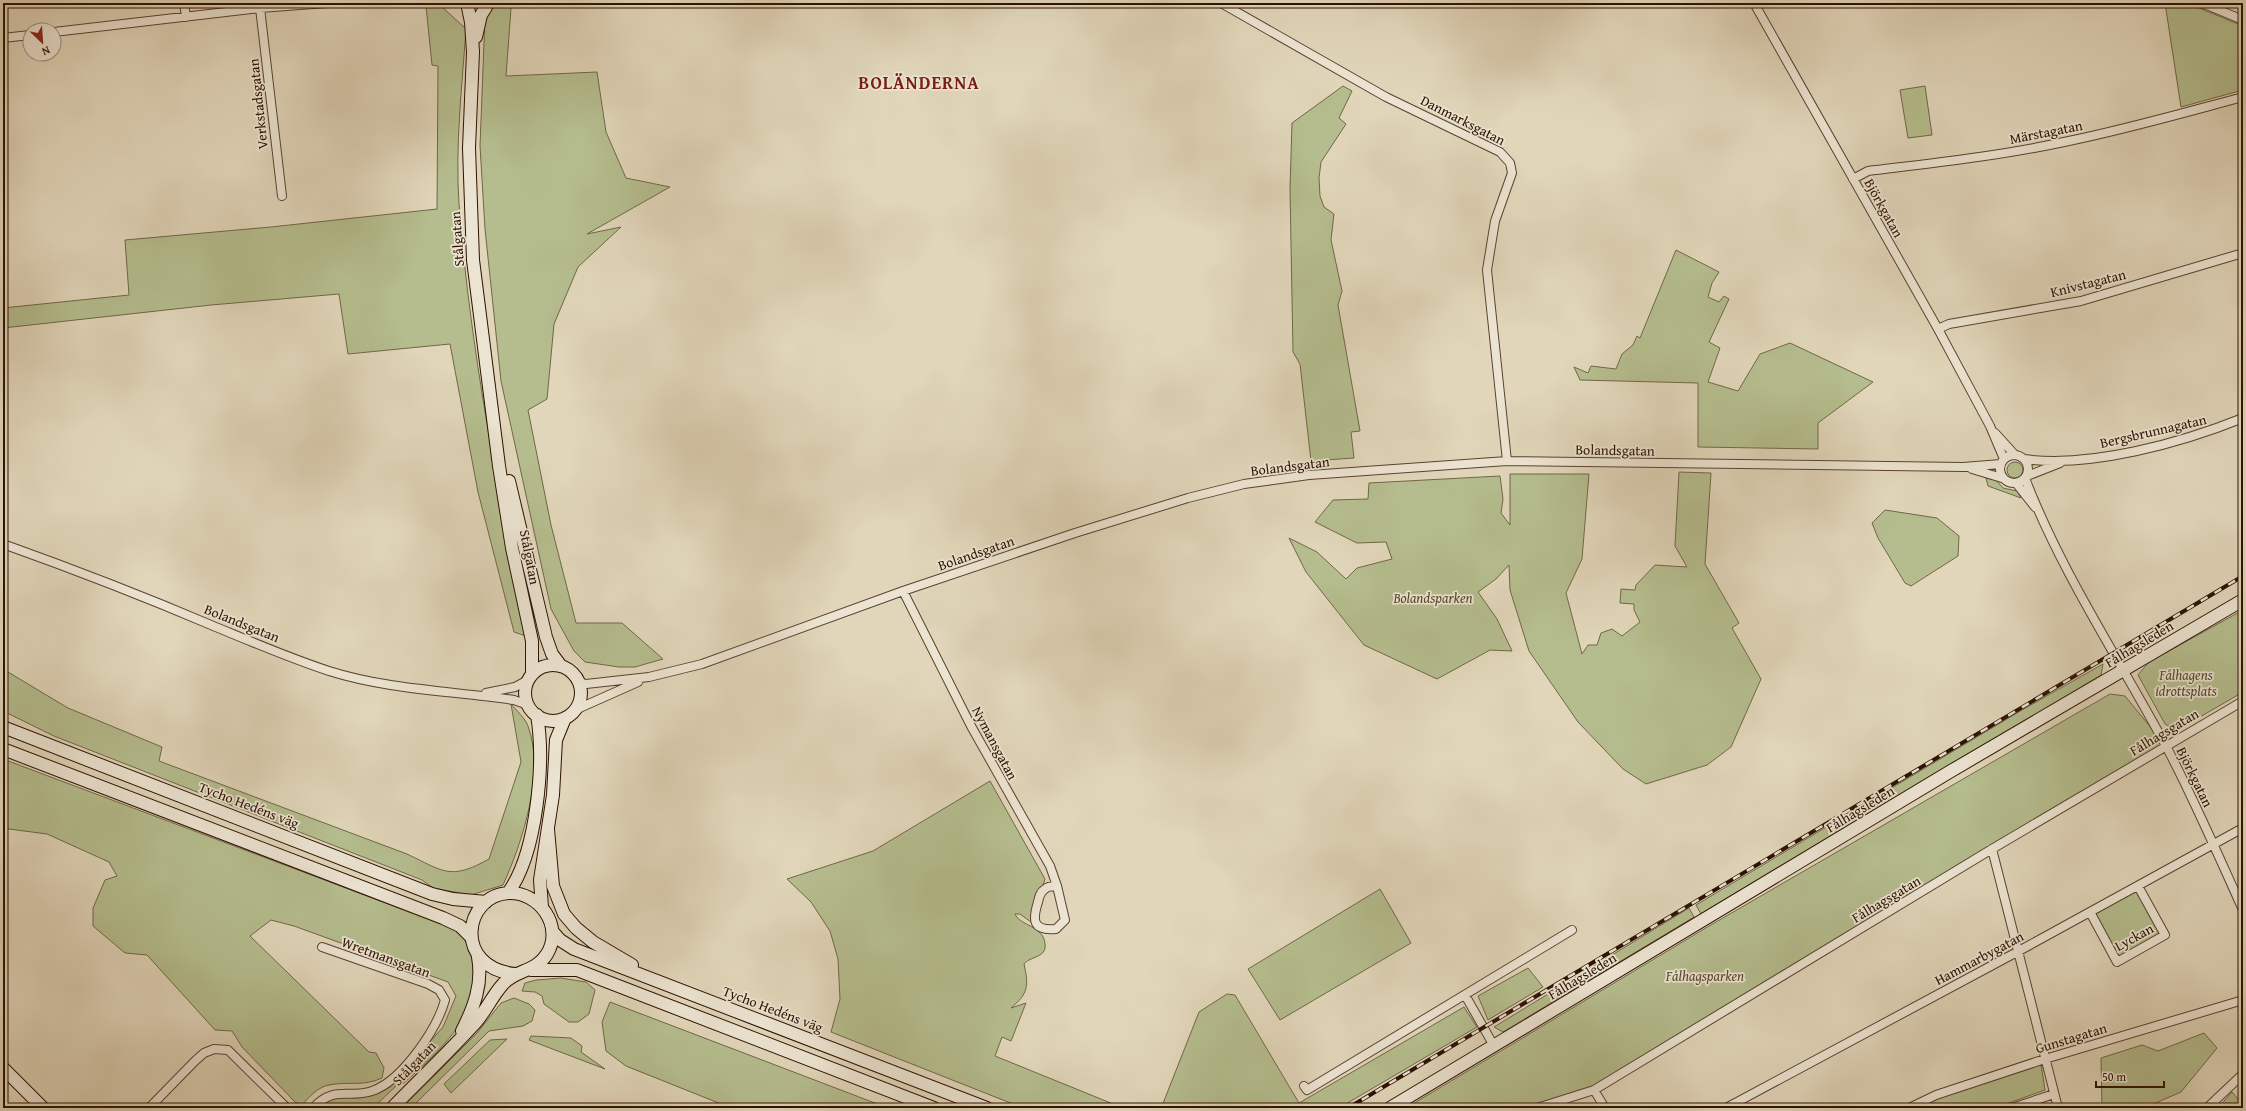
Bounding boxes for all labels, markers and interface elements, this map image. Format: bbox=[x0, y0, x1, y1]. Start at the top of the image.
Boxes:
north arrow bbox=[22, 22, 62, 62]
text: N bbox=[39, 42, 53, 60]
street label: Verkstadsgatan bbox=[243, 58, 273, 150]
district label: BOLÄNDERNA bbox=[858, 69, 980, 96]
street label: Danmarksgatan bbox=[1417, 90, 1509, 150]
street label: Märstagatan bbox=[2008, 115, 2084, 149]
street label: Björkgatan bbox=[1860, 175, 1908, 241]
street label: Stålgatan bbox=[445, 211, 469, 267]
street label: Knivstagatan bbox=[2048, 264, 2128, 302]
street label: Bergsbrunnagatan bbox=[2098, 409, 2208, 453]
street label: Bolandsgatan bbox=[1575, 439, 1655, 461]
street label: Bolandsgatan bbox=[1249, 451, 1331, 481]
street label: Stålgatan bbox=[515, 528, 545, 586]
street label: Bolandsgatan bbox=[935, 531, 1017, 575]
park label: Bolandsparken bbox=[1392, 588, 1473, 608]
street label: Bolandsgatan bbox=[201, 599, 283, 647]
street label: Fålhagsleden bbox=[2101, 616, 2177, 672]
park label: Fålhagens idrottsplats bbox=[2155, 665, 2217, 701]
street label: Nymansgatan bbox=[967, 703, 1023, 783]
street label: Fålhagsgatan bbox=[2126, 703, 2202, 761]
street label: Björkgatan bbox=[2172, 744, 2218, 811]
street label: Tycho Hedéns väg bbox=[196, 777, 302, 833]
street label: Fålhagsleden bbox=[1822, 781, 1898, 837]
street label: Fålhagsgatan bbox=[1848, 870, 1924, 928]
street label: Lyckan bbox=[2111, 918, 2157, 956]
street label: Hammarbygatan bbox=[1931, 926, 2027, 990]
street label: Wretmansgatan bbox=[339, 932, 433, 982]
street label: Fålhagsleden bbox=[1544, 948, 1620, 1004]
park label: Fålhagsparken bbox=[1665, 966, 1744, 986]
street label: Tycho Hedéns väg bbox=[720, 981, 826, 1037]
street label: Gunstagatan bbox=[2033, 1018, 2109, 1058]
street label: Stålgatan bbox=[388, 1036, 441, 1090]
scale bar bbox=[2096, 1063, 2164, 1089]
text: 50 m bbox=[2102, 1068, 2126, 1085]

